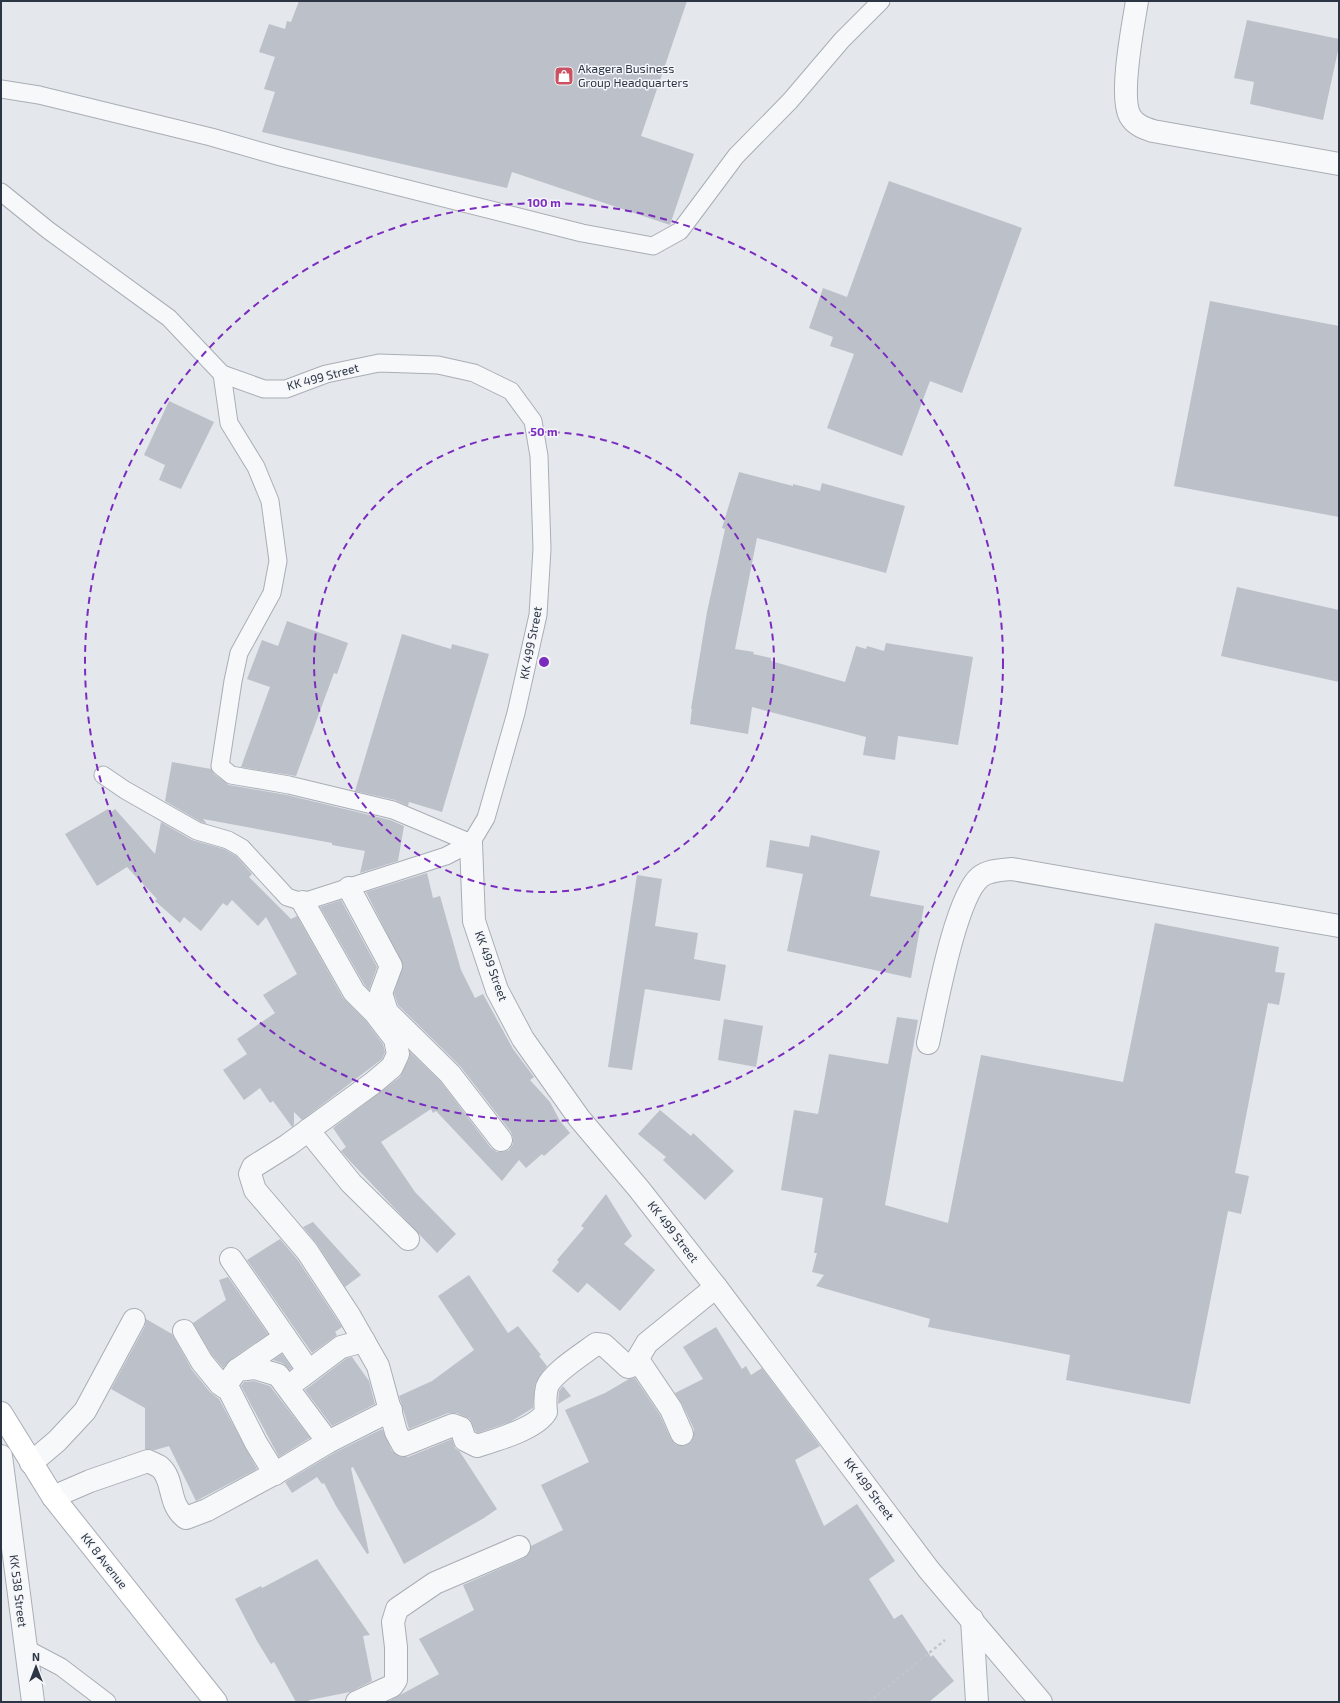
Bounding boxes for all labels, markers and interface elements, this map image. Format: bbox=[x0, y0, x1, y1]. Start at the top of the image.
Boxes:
place label: Akagera Business Group Headquarters bbox=[578, 61, 688, 89]
shop icon: Akagera Business Group Headquarters bbox=[553, 65, 575, 87]
text: 100 m bbox=[527, 195, 561, 209]
street label: KK 499 Street bbox=[285, 360, 361, 392]
text: 50 m bbox=[530, 424, 558, 438]
street label: KK 499 Street bbox=[516, 605, 544, 680]
centre of rings bbox=[537, 655, 551, 669]
street label: KK 499 Street bbox=[473, 929, 511, 1003]
street label: KK 499 Street bbox=[646, 1198, 702, 1265]
street label: KK 499 Street bbox=[842, 1455, 898, 1522]
street label: KK 8 Avenue bbox=[79, 1530, 131, 1591]
street label: KK 538 Street bbox=[8, 1554, 30, 1628]
north arrow bbox=[16, 1647, 56, 1687]
text: N bbox=[32, 1650, 40, 1663]

